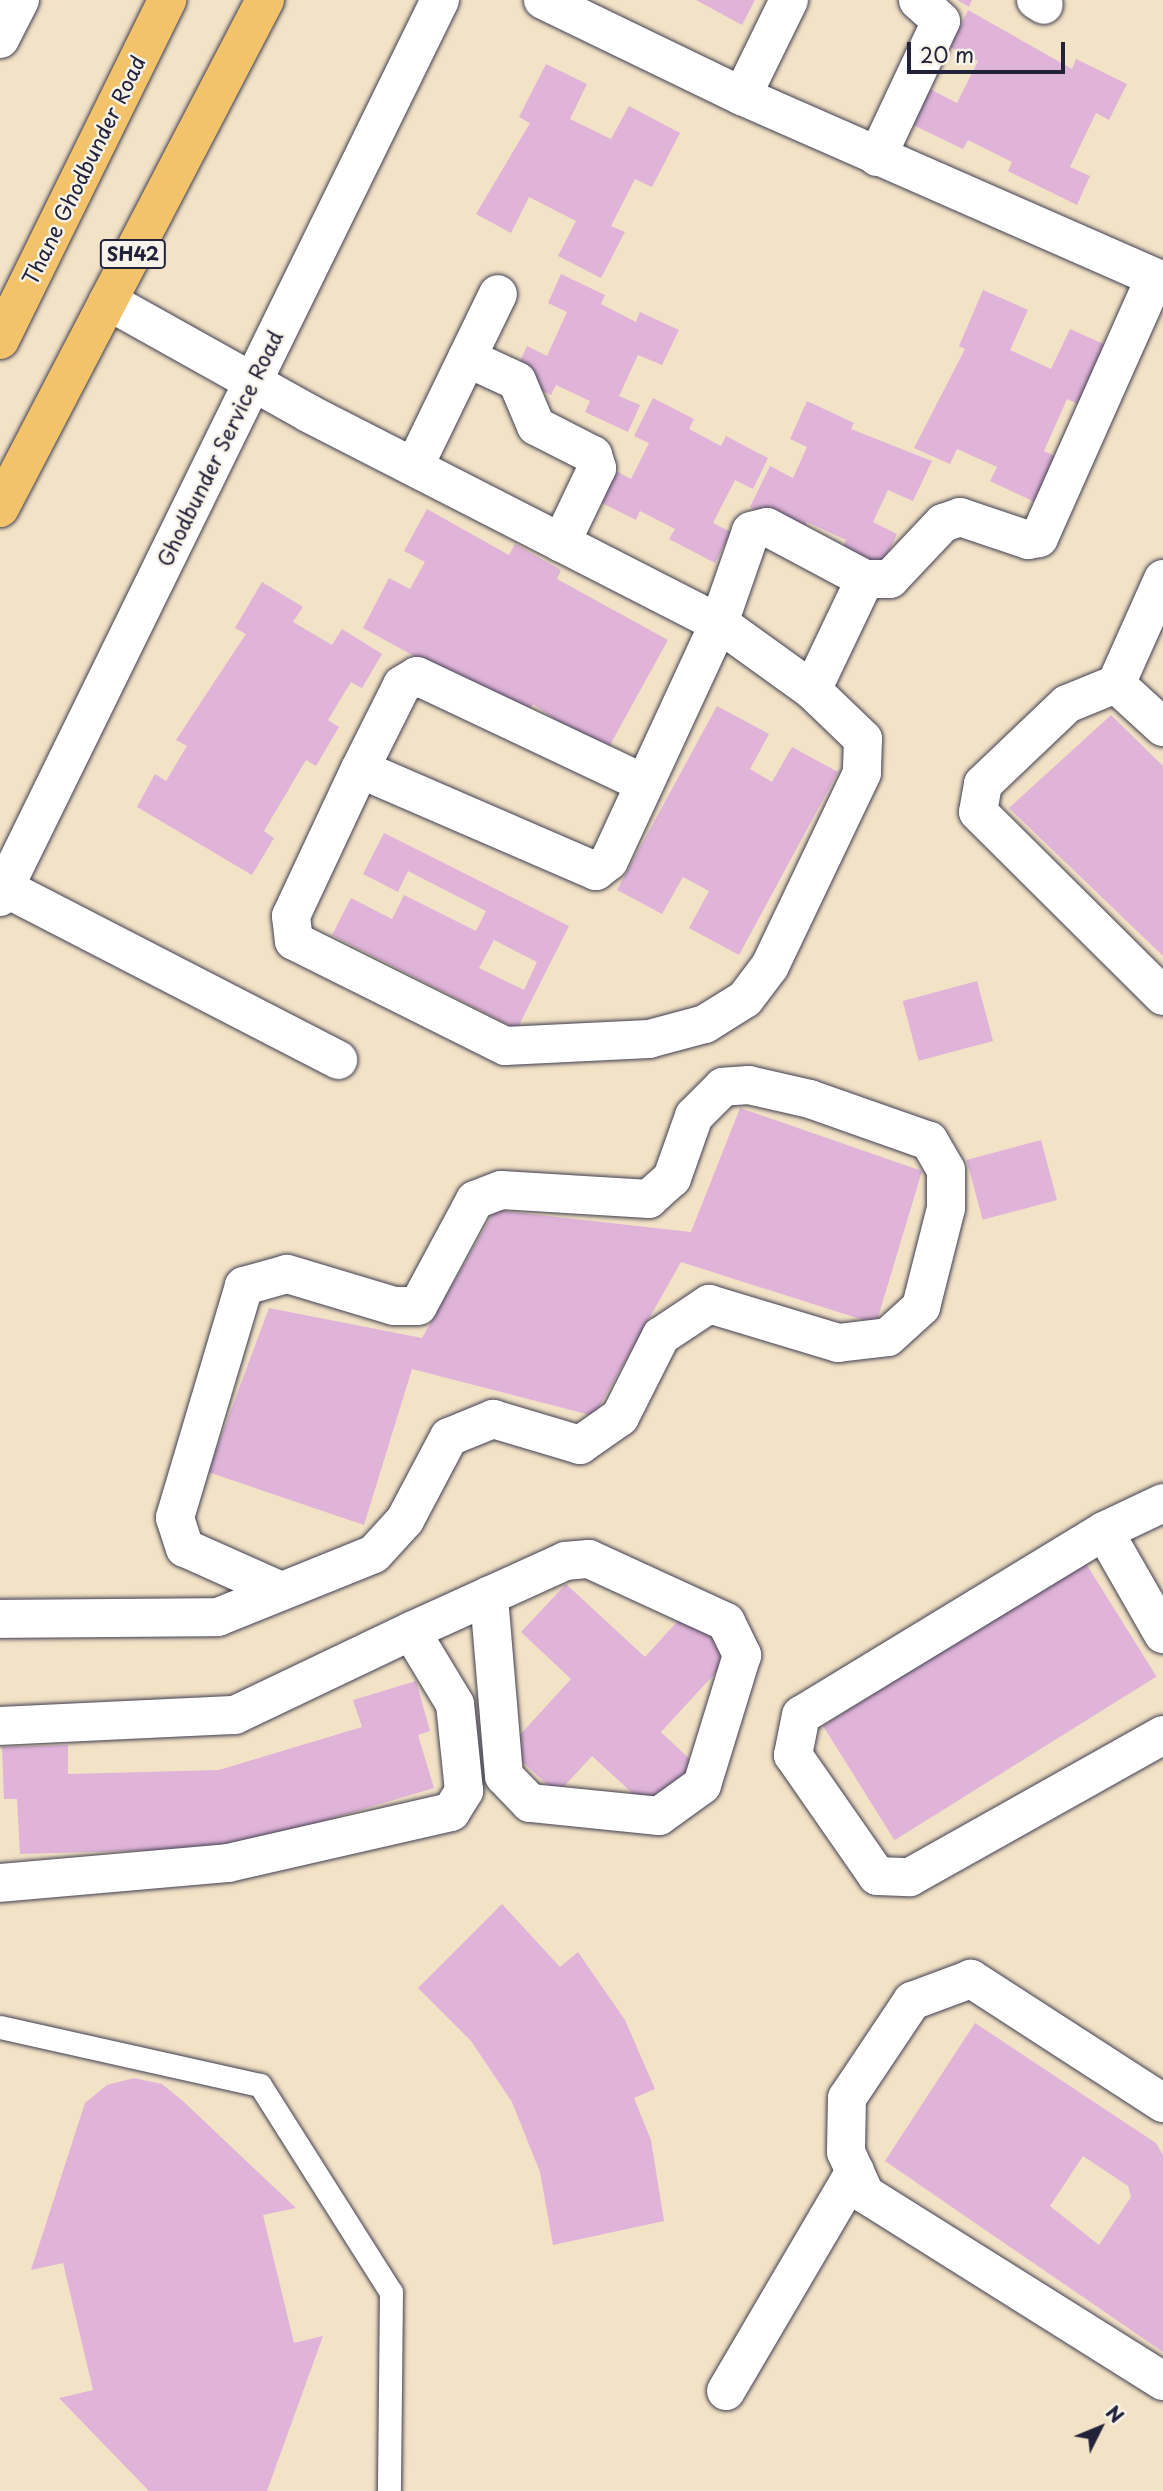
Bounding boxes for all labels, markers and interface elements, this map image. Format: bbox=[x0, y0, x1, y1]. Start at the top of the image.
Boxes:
scale bar bbox=[911, 28, 1068, 72]
text: 20 m bbox=[920, 38, 974, 70]
street label: Thane Ghodbunder Road bbox=[17, 52, 149, 288]
road number: SH42 bbox=[100, 238, 166, 270]
street label: Ghodbunder Service Road bbox=[151, 327, 287, 569]
north arrow bbox=[1065, 2393, 1135, 2463]
text: N bbox=[1100, 2399, 1131, 2429]

